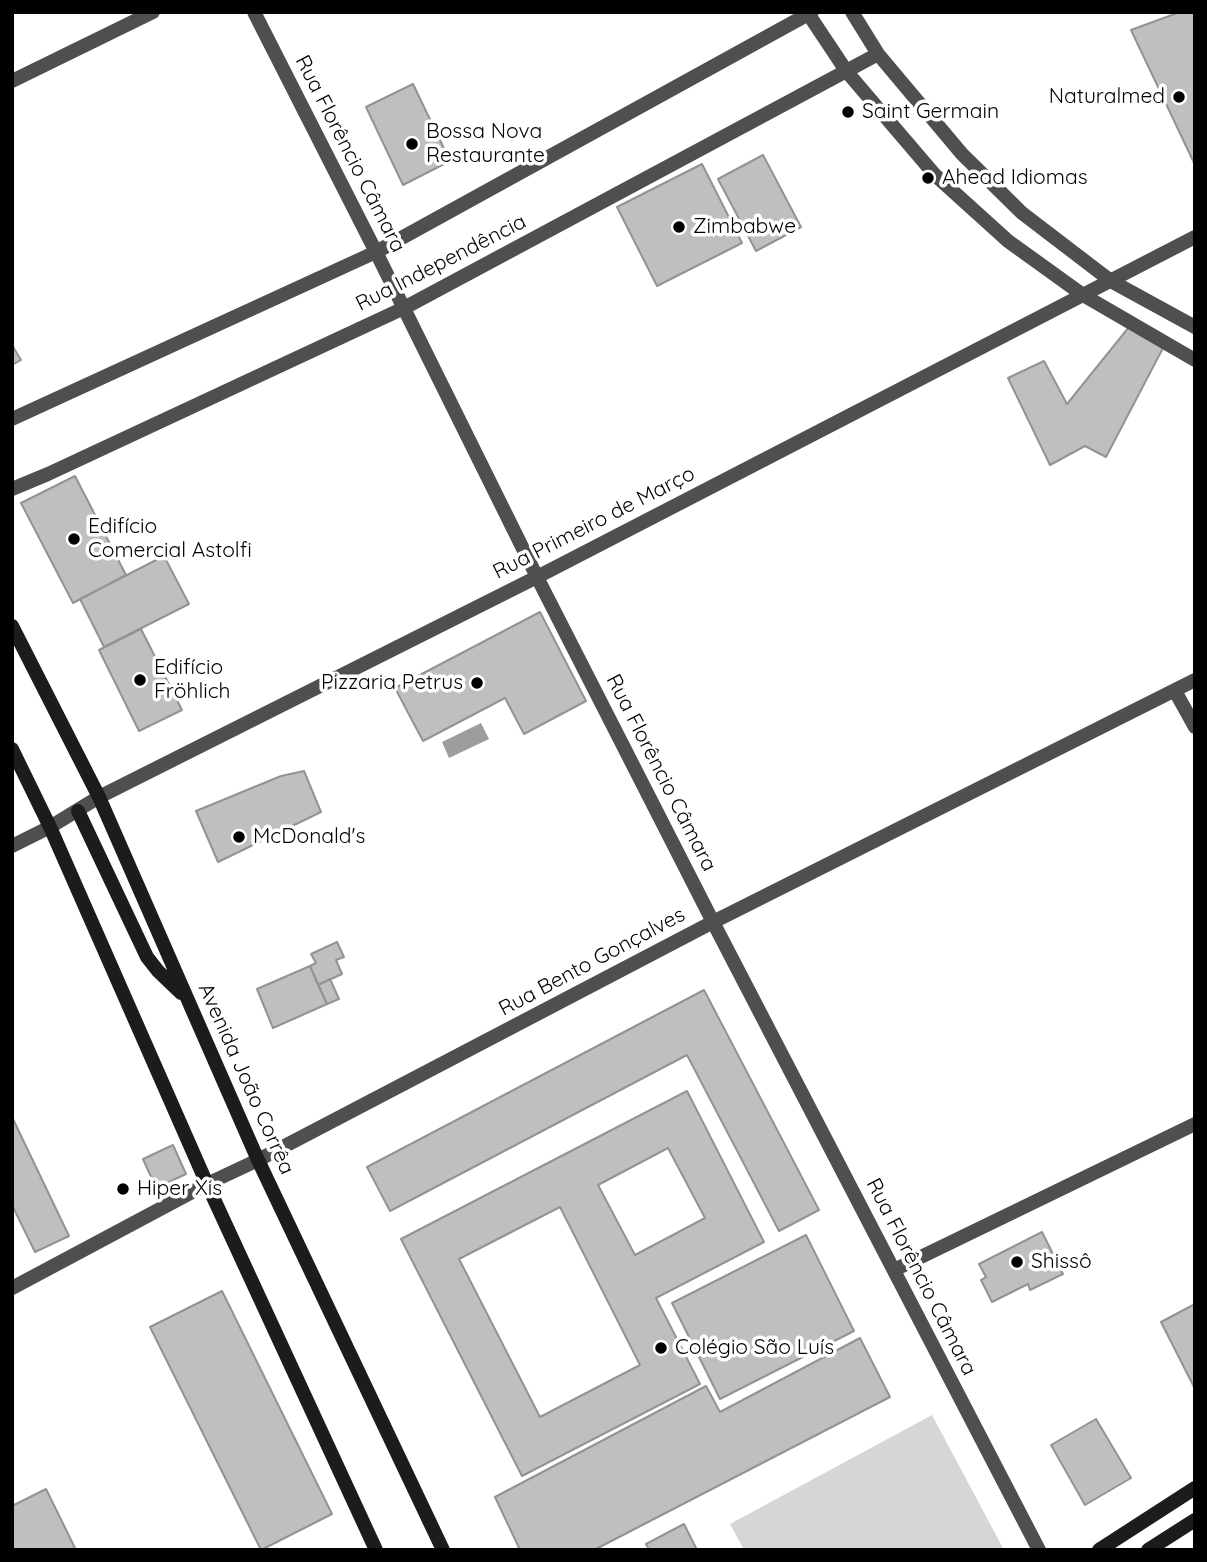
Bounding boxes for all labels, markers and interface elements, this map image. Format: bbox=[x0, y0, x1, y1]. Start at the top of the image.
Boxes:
street label: Rua Florêncio Câmara bbox=[289, 51, 411, 257]
place label: Naturalmed bbox=[1049, 84, 1165, 110]
marker: Naturalmed bbox=[1171, 89, 1187, 105]
place label: Saint Germain bbox=[862, 99, 999, 125]
marker: Saint Germain bbox=[840, 104, 856, 120]
place label: Bossa Nova Restaurante bbox=[426, 119, 545, 169]
marker: Bossa Nova Restaurante bbox=[404, 136, 420, 152]
place label: Ahead Idiomas bbox=[942, 165, 1088, 191]
marker: Ahead Idiomas bbox=[920, 170, 936, 186]
street label: Rua Independência bbox=[352, 209, 530, 317]
place label: Zimbabwe bbox=[693, 214, 796, 240]
marker: Zimbabwe bbox=[671, 219, 687, 235]
street label: Rua Primeiro de Março bbox=[489, 461, 699, 585]
place label: Edifício Comercial Astolfi bbox=[88, 514, 252, 564]
marker: Edifício Comercial Astolfi bbox=[66, 531, 82, 547]
place label: Edifício Fröhlich bbox=[154, 655, 231, 705]
place label: Pizzaria Petrus bbox=[321, 670, 463, 696]
street label: Rua Florêncio Câmara bbox=[600, 670, 722, 876]
marker: Edifício Fröhlich bbox=[132, 672, 148, 688]
marker: Pizzaria Petrus bbox=[469, 675, 485, 691]
place label: McDonald's bbox=[253, 824, 365, 850]
marker: McDonald's bbox=[231, 829, 247, 845]
street label: Rua Bento Gonçalves bbox=[495, 902, 689, 1022]
street label: Avenida João Corrêa bbox=[193, 980, 299, 1178]
street label: Rua Florêncio Câmara bbox=[860, 1174, 982, 1380]
place label: Hiper Xis bbox=[137, 1176, 222, 1202]
marker: Hiper Xis bbox=[115, 1181, 131, 1197]
place label: Shissô bbox=[1031, 1249, 1092, 1275]
marker: Shissô bbox=[1009, 1254, 1025, 1270]
place label: Colégio São Luís bbox=[675, 1335, 834, 1361]
marker: Colégio São Luís bbox=[653, 1340, 669, 1356]

